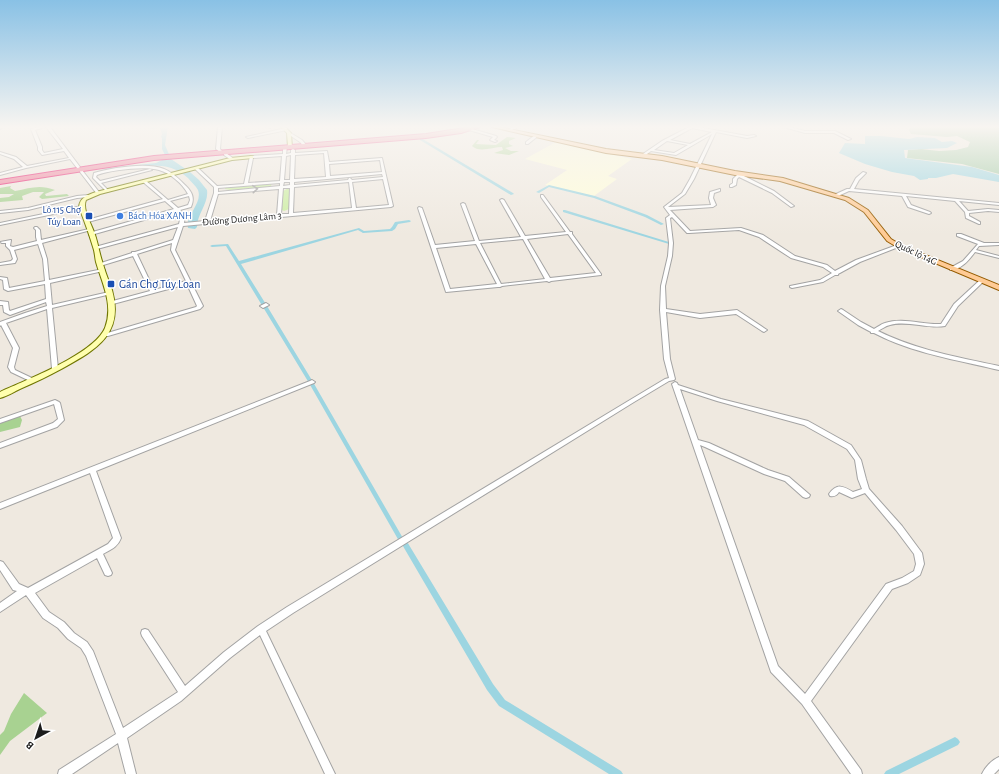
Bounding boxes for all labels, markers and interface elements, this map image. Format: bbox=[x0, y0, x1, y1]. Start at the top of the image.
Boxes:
one-way arrow bbox=[252, 185, 258, 194]
place label: Lô 115 Chợ Túy Loan bbox=[42, 205, 81, 227]
marker: Lô 115 Chợ Túy Loan bbox=[84, 211, 94, 221]
marker: Bách Hóa XANH bbox=[115, 211, 125, 221]
place label: Bách Hóa XANH bbox=[128, 211, 192, 221]
street label: Đường Dương Lâm 3 bbox=[202, 211, 282, 227]
street label: Quốc lộ 14G bbox=[893, 238, 939, 267]
place label: Gần Chợ Túy Loan bbox=[119, 278, 200, 291]
marker: Gần Chợ Túy Loan bbox=[106, 279, 116, 289]
north arrow bbox=[16, 718, 56, 758]
text: B bbox=[23, 739, 36, 752]

